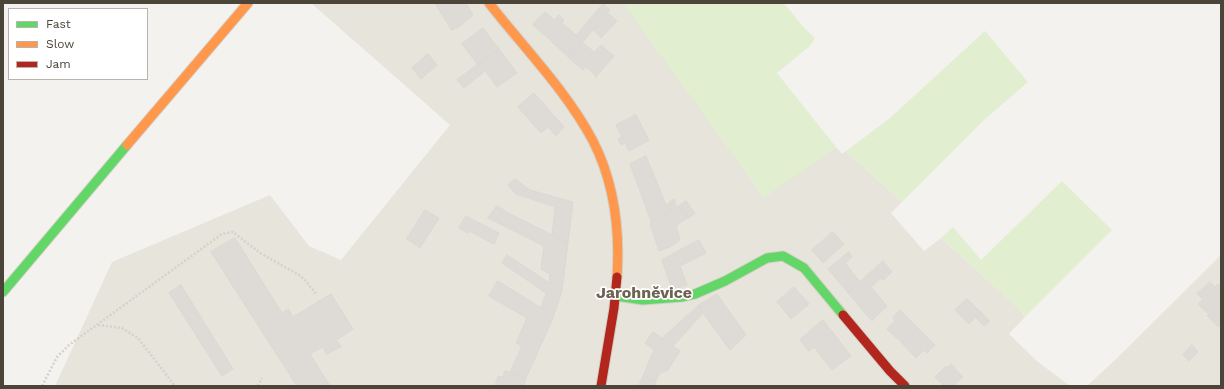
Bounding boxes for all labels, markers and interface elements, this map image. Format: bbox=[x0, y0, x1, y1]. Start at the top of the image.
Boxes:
legend bbox=[8, 8, 148, 80]
text: Fast bbox=[46, 17, 71, 31]
text: Slow bbox=[46, 37, 74, 51]
text: Jam bbox=[46, 57, 71, 71]
district label: Jarohněvice bbox=[596, 283, 692, 303]

